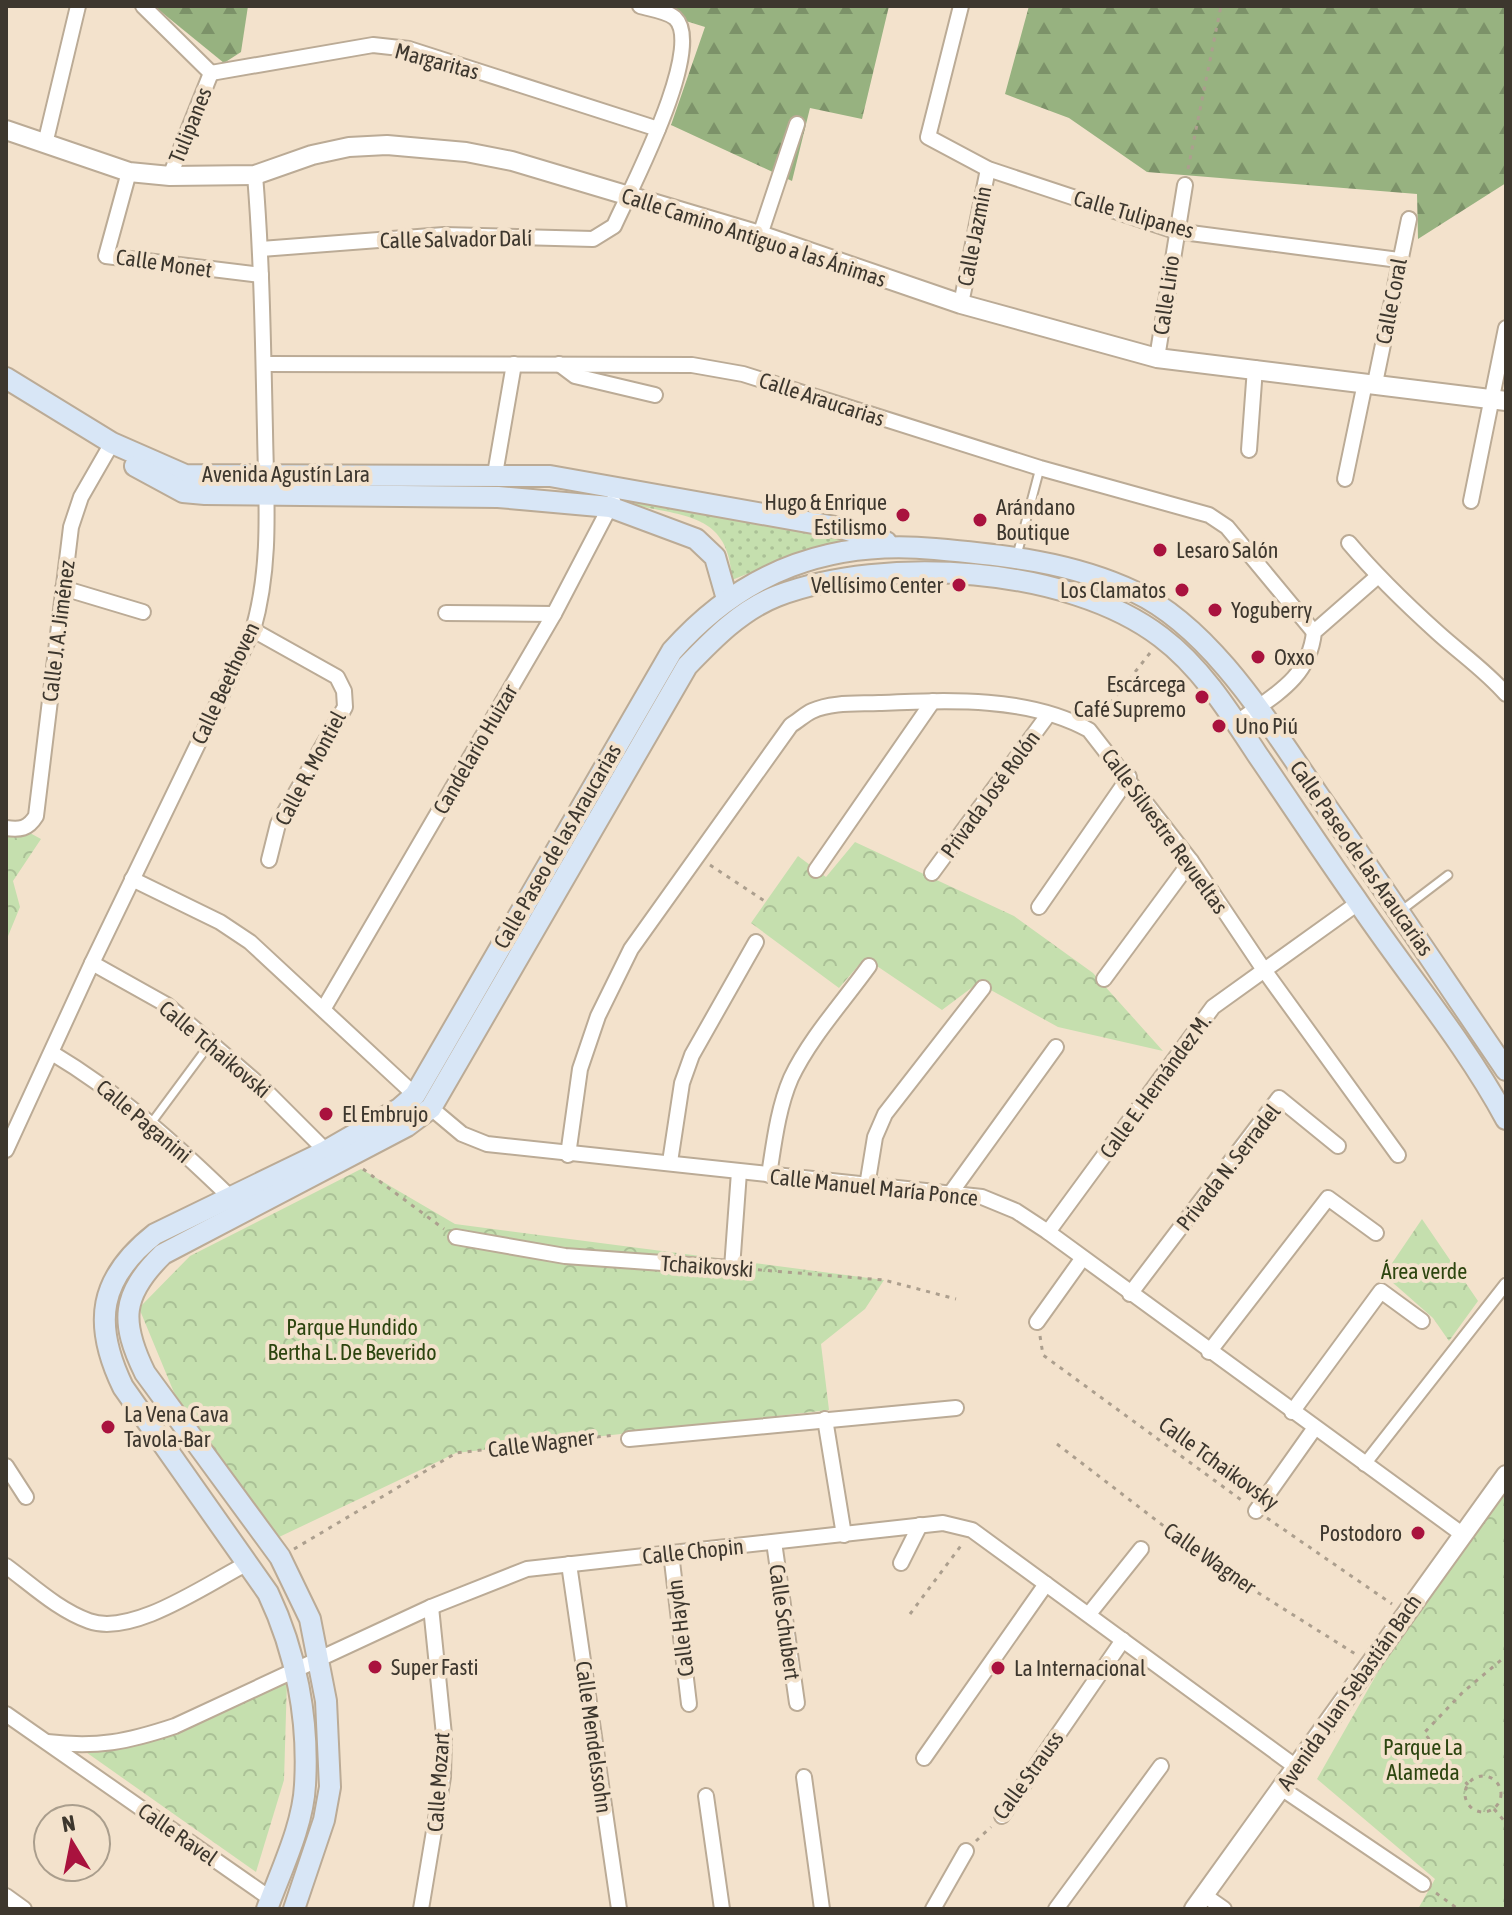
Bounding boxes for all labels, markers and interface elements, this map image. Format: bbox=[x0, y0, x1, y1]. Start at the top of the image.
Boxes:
street label: Margaritas bbox=[392, 37, 482, 85]
street label: Tulipanes bbox=[163, 83, 217, 167]
street label: Calle Camino Antiguo a las Ánimas bbox=[619, 182, 890, 292]
street label: Calle Jazmín bbox=[952, 184, 996, 288]
street label: Calle Tulipanes bbox=[1071, 184, 1197, 244]
street label: Calle Salvador Dalí bbox=[380, 225, 532, 253]
street label: Calle Monet bbox=[114, 243, 214, 283]
street label: Calle Lirio bbox=[1148, 254, 1184, 336]
street label: Calle Coral bbox=[1370, 256, 1412, 346]
street label: Calle Araucarias bbox=[756, 367, 888, 432]
street label: Avenida Agustín Lara bbox=[202, 461, 370, 487]
place label: Hugo & Enrique Estilismo bbox=[764, 489, 887, 540]
place label: Arándano Boutique bbox=[996, 494, 1075, 545]
marker: Hugo & Enrique Estilismo bbox=[894, 506, 912, 524]
marker: Arándano Boutique bbox=[971, 511, 989, 529]
place label: Lesaro Salón bbox=[1176, 537, 1278, 563]
marker: Lesaro Salón bbox=[1151, 541, 1169, 559]
street label: Calle J. A. Jiménez bbox=[36, 559, 80, 703]
place label: Vellísimo Center bbox=[811, 572, 943, 598]
marker: Vellísimo Center bbox=[950, 576, 968, 594]
place label: Los Clamatos bbox=[1060, 577, 1166, 603]
marker: Los Clamatos bbox=[1173, 581, 1191, 599]
place label: Yoguberry bbox=[1231, 597, 1312, 623]
marker: Yoguberry bbox=[1206, 601, 1224, 619]
street label: Calle Beethoven bbox=[185, 618, 265, 748]
place label: Oxxo bbox=[1274, 644, 1315, 670]
marker: Oxxo bbox=[1249, 648, 1267, 666]
place label: Escárcega Café Supremo bbox=[1074, 671, 1186, 722]
street label: Candelario Huizar bbox=[427, 679, 523, 818]
marker: Escárcega Café Supremo bbox=[1193, 688, 1211, 706]
street label: Calle R. Montiel bbox=[269, 706, 351, 829]
place label: Uno Piú bbox=[1235, 713, 1298, 739]
marker: Uno Piú bbox=[1210, 717, 1228, 735]
street label: Privada José Rolón bbox=[935, 725, 1045, 863]
street label: Calle Paseo de las Araucarias bbox=[488, 739, 626, 953]
street label: Calle Silvestre Revueltas bbox=[1096, 743, 1234, 919]
street label: Calle Paseo de las Araucarias bbox=[1285, 756, 1439, 961]
street label: Calle Tchaikovski bbox=[154, 995, 276, 1103]
street label: Calle E. Hernández M. bbox=[1094, 1009, 1216, 1163]
street label: Calle Paganini bbox=[91, 1074, 197, 1168]
street label: Privada N. Serradel bbox=[1171, 1098, 1286, 1235]
place label: El Embrujo bbox=[342, 1101, 428, 1127]
marker: El Embrujo bbox=[317, 1105, 335, 1123]
street label: Calle Manuel María Ponce bbox=[769, 1163, 979, 1211]
street label: Tchaikovski bbox=[660, 1250, 754, 1282]
park label: Área verde bbox=[1381, 1258, 1467, 1284]
park label: Parque Hundido Bertha L. De Beverido bbox=[267, 1314, 437, 1365]
place label: La Vena Cava Tavola-Bar bbox=[124, 1401, 229, 1452]
street label: Calle Tchaikovsky bbox=[1154, 1411, 1284, 1515]
marker: La Vena Cava Tavola-Bar bbox=[99, 1418, 117, 1436]
street label: Calle Wagner bbox=[486, 1424, 596, 1462]
street label: Calle Wagner bbox=[1159, 1517, 1262, 1600]
place label: Postodoro bbox=[1319, 1520, 1402, 1546]
marker: Postodoro bbox=[1409, 1524, 1427, 1542]
street label: Calle Chopin bbox=[641, 1533, 745, 1569]
street label: Calle Schubert bbox=[764, 1563, 806, 1681]
street label: Calle Haydn bbox=[661, 1578, 699, 1678]
street label: Avenida Juan Sebastián Bach bbox=[1272, 1589, 1426, 1795]
place label: Super Fasti bbox=[391, 1654, 479, 1680]
place label: La Internacional bbox=[1014, 1655, 1146, 1681]
marker: Super Fasti bbox=[366, 1658, 384, 1676]
street label: Calle Mendelssohn bbox=[570, 1659, 618, 1815]
marker: La Internacional bbox=[989, 1659, 1007, 1677]
street label: Calle Strauss bbox=[987, 1726, 1069, 1824]
street label: Calle Mozart bbox=[422, 1731, 454, 1833]
park label: Parque La Alameda bbox=[1383, 1734, 1463, 1785]
street label: Calle Ravel bbox=[133, 1797, 223, 1871]
north arrow bbox=[32, 1803, 112, 1883]
text: N bbox=[60, 1809, 77, 1837]

